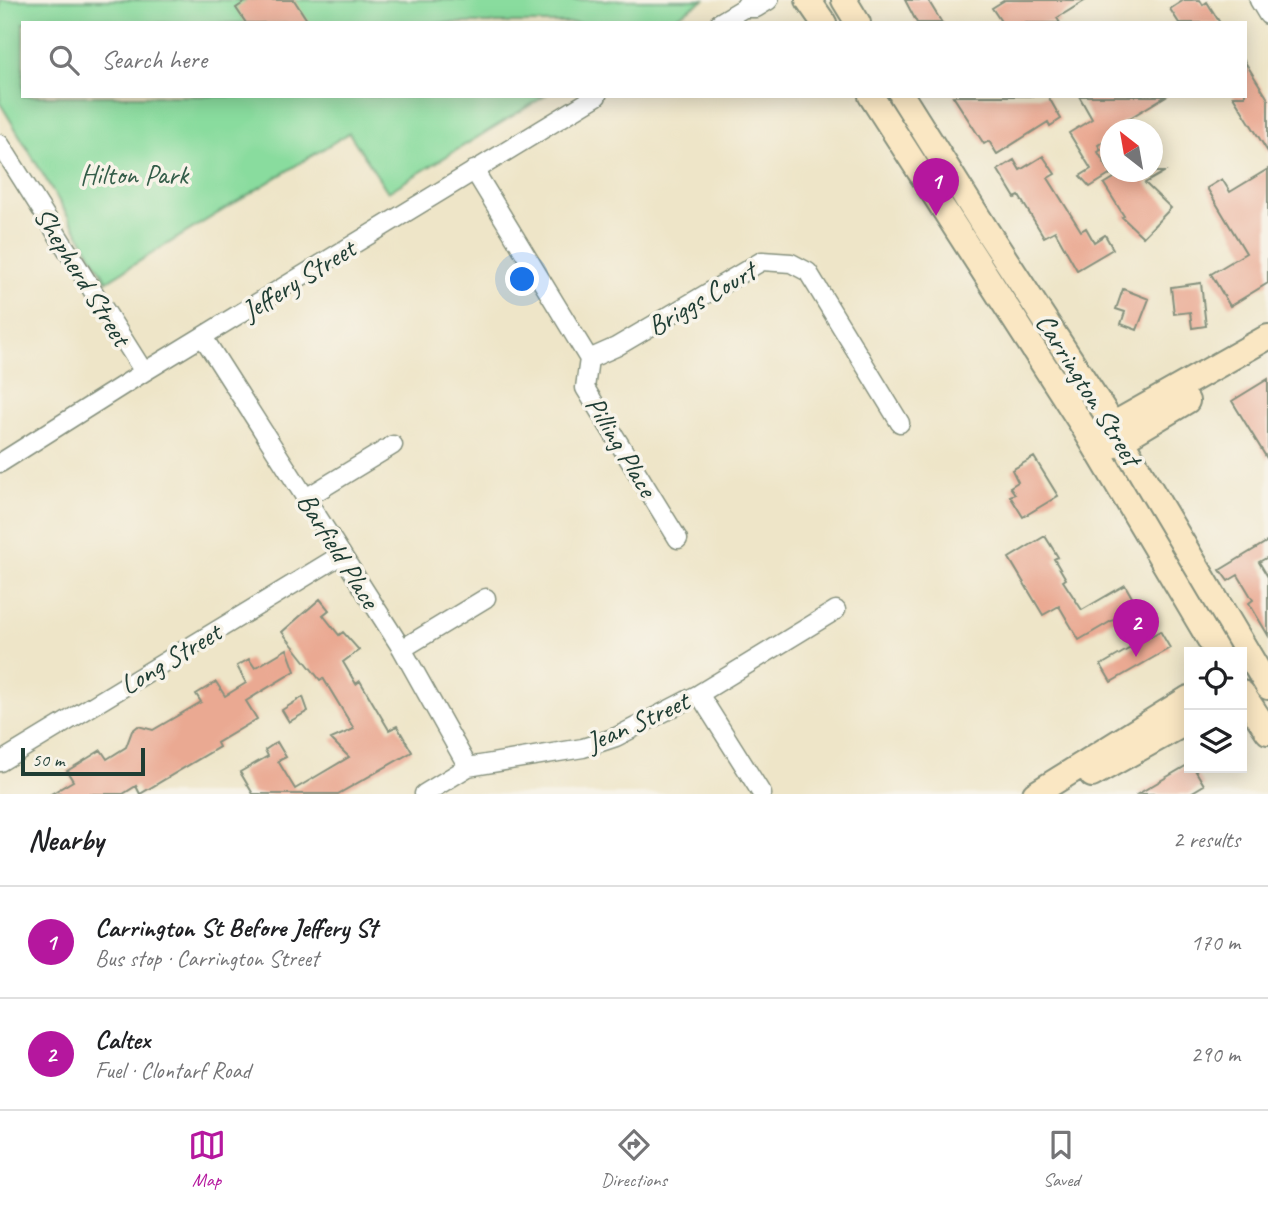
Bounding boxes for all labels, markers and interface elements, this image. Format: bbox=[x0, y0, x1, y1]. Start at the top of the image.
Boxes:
search box bbox=[21, 21, 1247, 98]
icon: search bbox=[45, 41, 83, 79]
text: Search here bbox=[101, 43, 207, 76]
north arrow bbox=[1100, 119, 1163, 182]
park label: Hilton Park bbox=[80, 157, 190, 192]
pin: 1 bbox=[913, 158, 959, 216]
street label: Shepherd Street bbox=[26, 200, 140, 354]
street label: Jeffery Street bbox=[233, 229, 364, 329]
street label: Briggs Court bbox=[641, 252, 765, 343]
your location bbox=[505, 262, 539, 296]
street label: Carrington Street bbox=[1028, 307, 1151, 475]
street label: Pilling Place bbox=[578, 390, 666, 505]
street label: Barfield Place bbox=[289, 486, 389, 616]
pin: 2 bbox=[1113, 599, 1159, 657]
street label: Long Street bbox=[113, 613, 229, 702]
map controls bbox=[1184, 647, 1247, 773]
button: locate bbox=[1184, 647, 1247, 710]
street label: Jean Street bbox=[579, 682, 696, 760]
button: layers bbox=[1184, 710, 1247, 773]
scale bar bbox=[21, 745, 145, 777]
text: 50 m bbox=[32, 748, 64, 772]
text: Nearby bbox=[28, 821, 104, 859]
text: 2 results bbox=[1173, 825, 1240, 854]
text: Carrington St Before Jeffery St bbox=[95, 911, 377, 944]
text: 1 bbox=[46, 928, 56, 957]
text: 170 m bbox=[1191, 928, 1240, 957]
text: Bus stop · Carrington Street bbox=[95, 944, 319, 973]
text: Caltex bbox=[95, 1023, 150, 1056]
text: 2 bbox=[46, 1040, 56, 1069]
text: 290 m bbox=[1191, 1040, 1240, 1069]
text: Fuel · Clontarf Road bbox=[95, 1056, 251, 1085]
tab: Map bbox=[188, 1126, 226, 1192]
tab: Directions bbox=[601, 1126, 667, 1192]
tab: Saved bbox=[1042, 1126, 1080, 1192]

